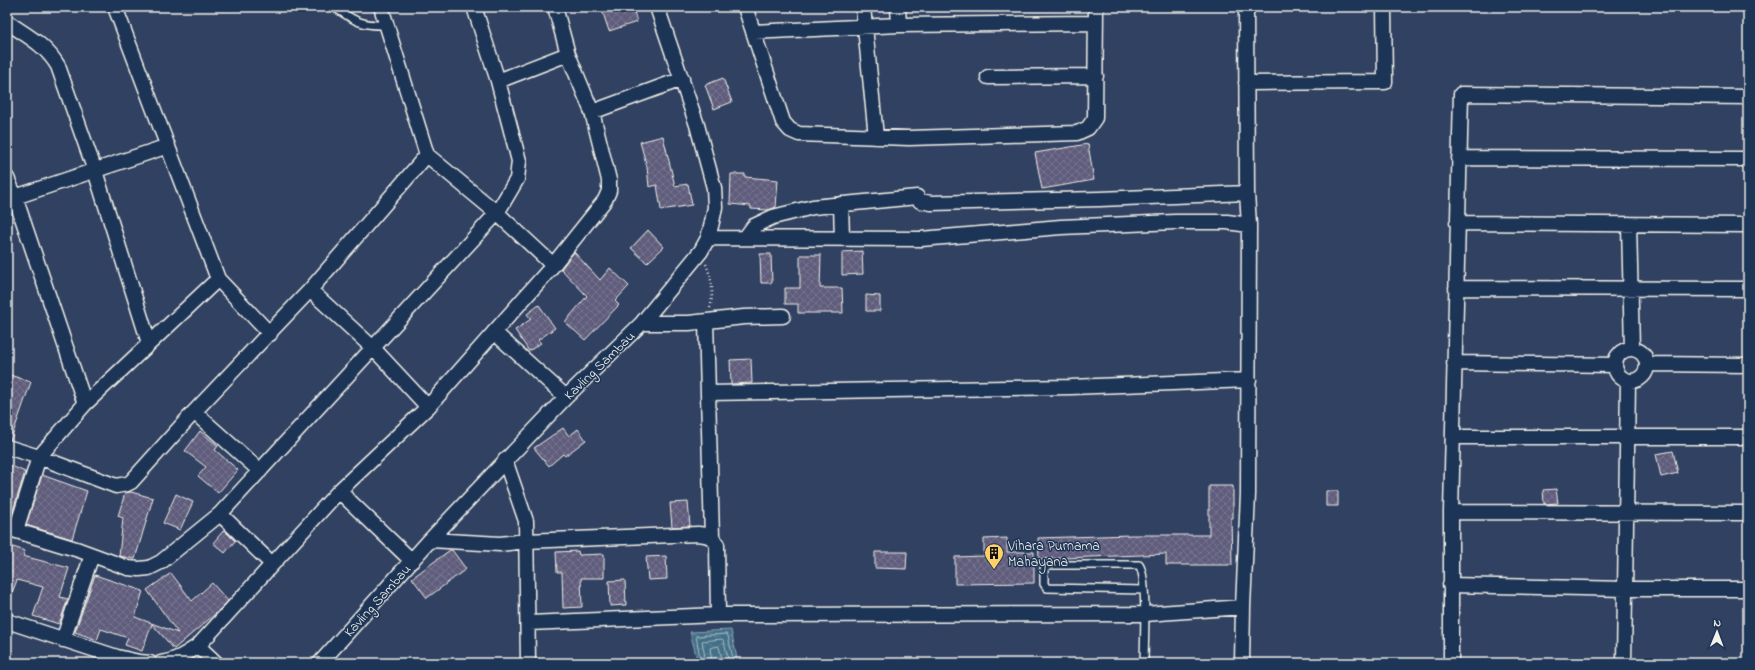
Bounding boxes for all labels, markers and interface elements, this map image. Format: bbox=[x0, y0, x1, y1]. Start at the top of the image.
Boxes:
street label: Kavling Sambau bbox=[560, 327, 641, 406]
place label: Vihara Purnama Mahayana bbox=[1007, 536, 1100, 574]
building icon: Vihara Purnama Mahayana bbox=[983, 542, 1005, 570]
street label: Kavling Sambau bbox=[340, 560, 417, 643]
north arrow bbox=[1697, 612, 1737, 652]
text: N bbox=[1713, 615, 1721, 631]

